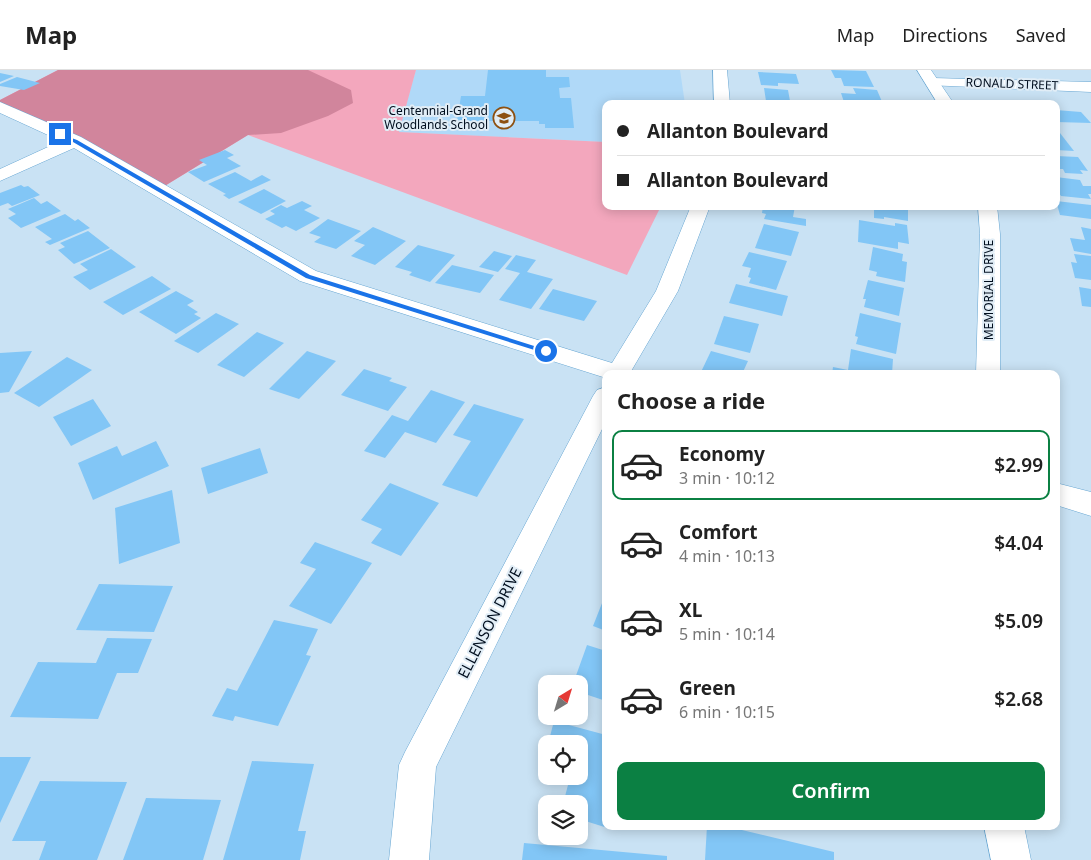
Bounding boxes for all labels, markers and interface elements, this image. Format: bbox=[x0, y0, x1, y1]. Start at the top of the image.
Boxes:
text: Map bbox=[25, 18, 77, 51]
text: Map bbox=[837, 23, 874, 47]
text: Directions bbox=[902, 23, 988, 47]
text: Saved bbox=[1016, 23, 1066, 47]
street label: RONALD STREET bbox=[965, 73, 1059, 94]
place label: Centennial-Grand Woodlands School bbox=[384, 102, 488, 133]
school or university icon: Centennial-Grand Woodlands School bbox=[492, 106, 516, 130]
text: Allanton Boulevard bbox=[647, 118, 828, 144]
route end bbox=[49, 123, 71, 145]
text: Allanton Boulevard bbox=[647, 167, 828, 193]
street label: MEMORIAL DRIVE bbox=[980, 240, 997, 340]
route start bbox=[535, 340, 557, 362]
text: Choose a ride bbox=[617, 385, 765, 415]
text: Economy bbox=[679, 441, 765, 467]
icon: car bbox=[619, 443, 664, 488]
text: $2.99 bbox=[994, 452, 1043, 478]
text: 3 min · 10:12 bbox=[679, 467, 775, 489]
text: Comfort bbox=[679, 519, 758, 545]
icon: car bbox=[619, 521, 664, 566]
text: $4.04 bbox=[994, 530, 1043, 556]
text: 4 min · 10:13 bbox=[679, 545, 775, 567]
street label: ELLENSON DRIVE bbox=[453, 564, 526, 681]
text: XL bbox=[679, 597, 702, 623]
icon: car bbox=[619, 599, 664, 644]
text: $5.09 bbox=[994, 608, 1043, 634]
text: 5 min · 10:14 bbox=[679, 623, 775, 645]
north arrow bbox=[538, 675, 588, 725]
map controls bbox=[538, 675, 588, 845]
text: Green bbox=[679, 675, 736, 701]
icon: car bbox=[619, 677, 664, 722]
text: $2.68 bbox=[994, 686, 1043, 712]
text: 6 min · 10:15 bbox=[679, 701, 775, 723]
button: locate bbox=[538, 735, 588, 785]
button: Confirm bbox=[617, 762, 1045, 820]
button: layers bbox=[538, 795, 588, 845]

